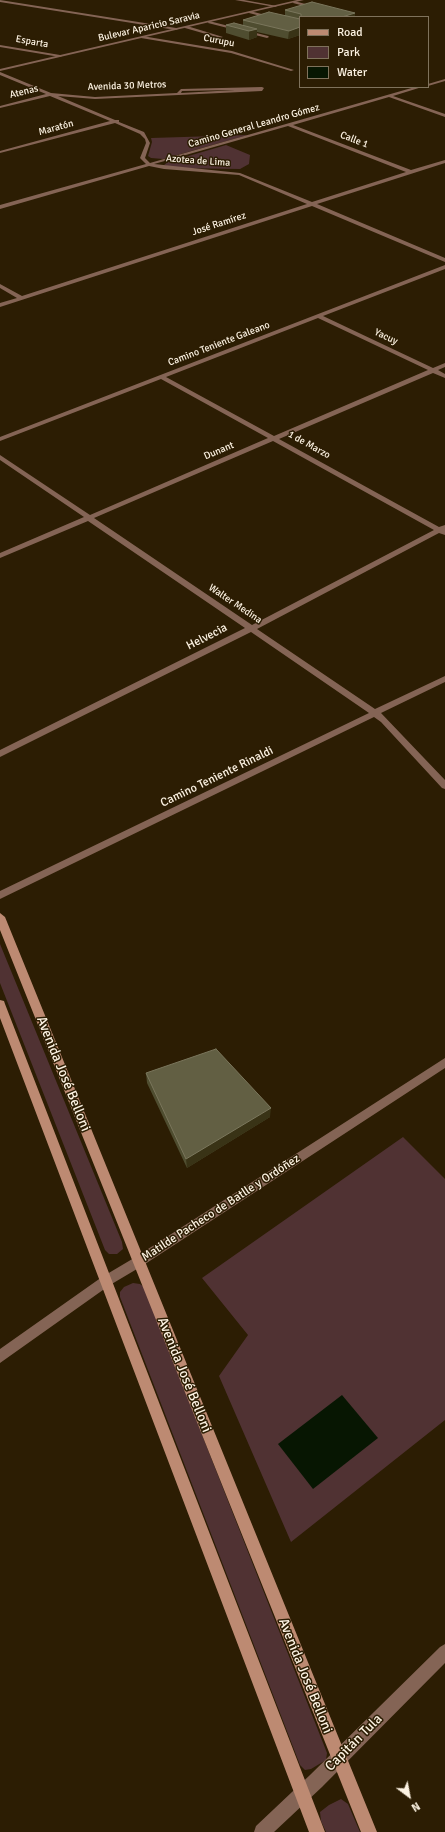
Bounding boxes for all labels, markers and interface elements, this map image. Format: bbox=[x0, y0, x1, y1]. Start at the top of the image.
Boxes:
street label: Bulevar Aparicio Saravia bbox=[97, 9, 201, 45]
legend bbox=[299, 16, 429, 88]
text: Road bbox=[337, 25, 363, 40]
street label: Curupu bbox=[202, 32, 236, 50]
street label: Esparta bbox=[15, 33, 49, 51]
text: Park bbox=[337, 45, 360, 60]
text: Water bbox=[337, 65, 367, 80]
street label: Avenida 30 Metros bbox=[87, 79, 167, 93]
street label: Atenas bbox=[8, 83, 40, 101]
street label: Camino General Leandro Gómez bbox=[187, 101, 321, 151]
street label: Maratón bbox=[37, 118, 75, 138]
street label: Calle 1 bbox=[338, 129, 370, 151]
street label: Azotea de Lima bbox=[165, 153, 231, 169]
street label: José Ramírez bbox=[191, 210, 247, 238]
street label: Camino Teniente Galeano bbox=[166, 319, 272, 369]
street label: Yacuy bbox=[372, 326, 400, 348]
street label: 1 de Marzo bbox=[286, 428, 332, 462]
street label: Dunant bbox=[202, 439, 236, 463]
street label: Walter Medina bbox=[206, 582, 264, 626]
street label: Helvecia bbox=[184, 621, 230, 653]
street label: Camino Teniente Rinaldi bbox=[158, 743, 276, 811]
street label: Avenida José Belloni bbox=[32, 1014, 94, 1134]
street label: Matilde Pacheco de Batlle y Ordóñez bbox=[139, 1151, 303, 1265]
street label: Avenida José Belloni bbox=[153, 1315, 215, 1435]
street label: Avenida José Belloni bbox=[274, 1616, 336, 1736]
street label: Capitán Tula bbox=[322, 1711, 386, 1775]
north arrow bbox=[389, 1776, 429, 1816]
text: N bbox=[409, 1799, 422, 1814]

